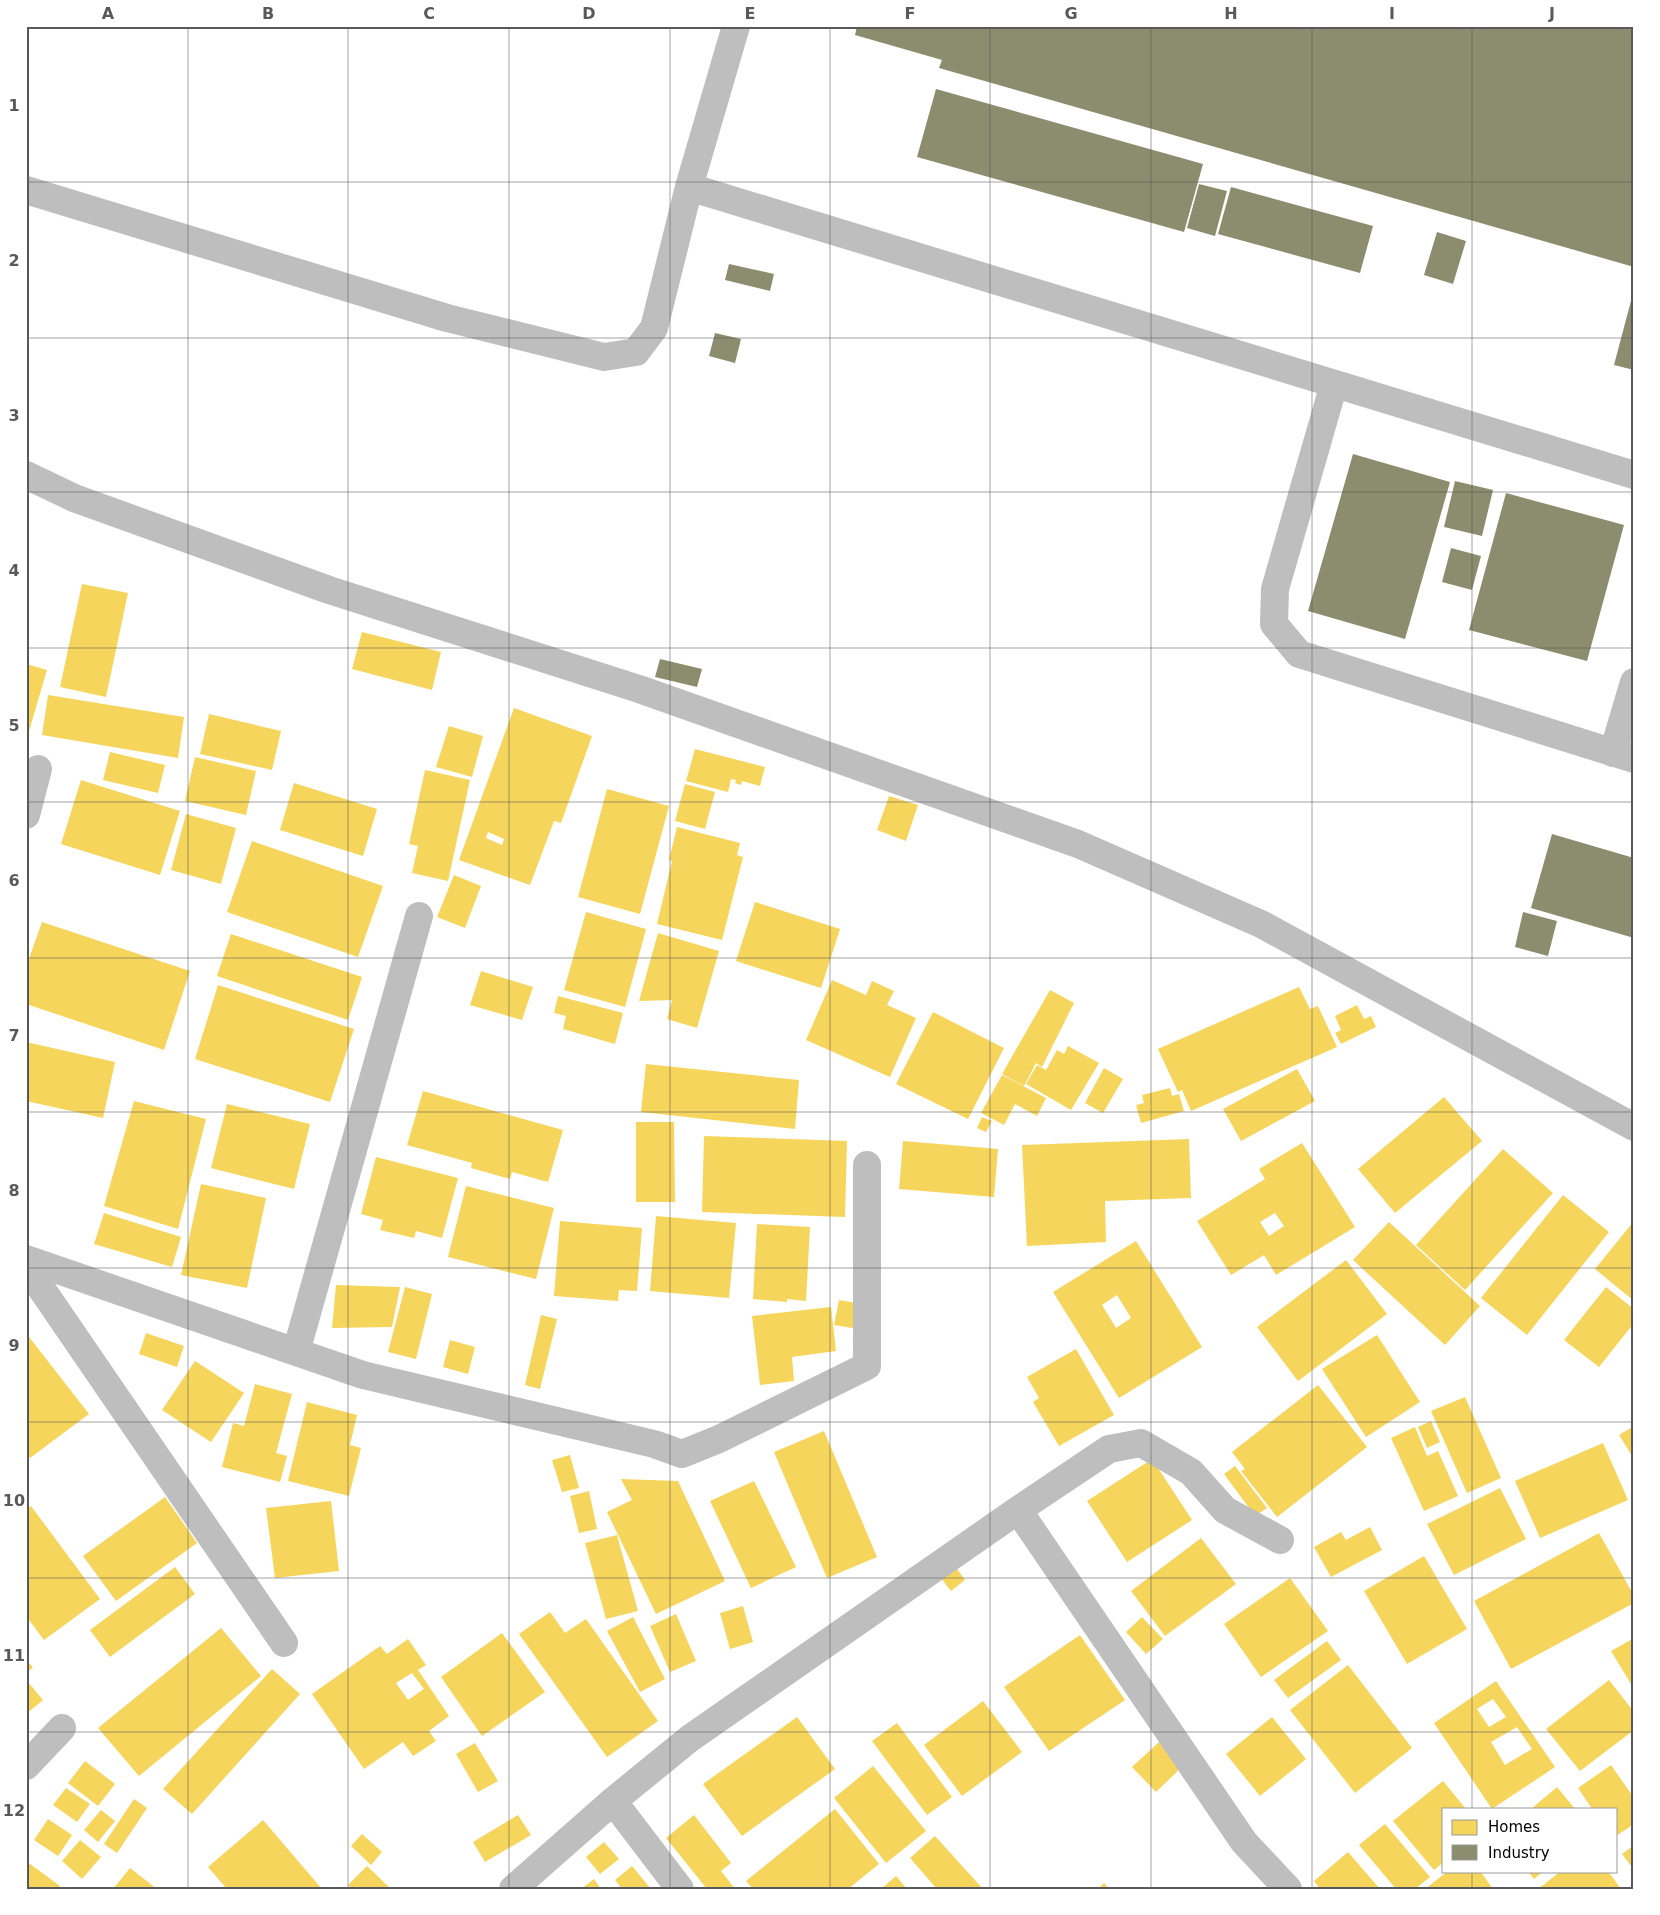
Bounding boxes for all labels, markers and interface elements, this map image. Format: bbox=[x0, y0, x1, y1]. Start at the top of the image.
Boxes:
text: A bbox=[102, 4, 115, 23]
text: B bbox=[262, 4, 274, 23]
text: C bbox=[423, 4, 435, 23]
text: D bbox=[582, 4, 596, 23]
text: E bbox=[745, 4, 755, 23]
text: F bbox=[905, 4, 915, 23]
text: G bbox=[1064, 4, 1078, 23]
text: H bbox=[1224, 4, 1238, 23]
text: I bbox=[1389, 4, 1395, 23]
text: J bbox=[1548, 4, 1555, 23]
text: 1 bbox=[8, 96, 20, 115]
text: 2 bbox=[8, 251, 20, 270]
text: 3 bbox=[8, 406, 20, 425]
text: 4 bbox=[8, 561, 20, 580]
text: 5 bbox=[8, 716, 20, 735]
text: 6 bbox=[8, 871, 20, 890]
text: 7 bbox=[8, 1026, 20, 1045]
text: 8 bbox=[8, 1181, 20, 1200]
text: 9 bbox=[8, 1336, 20, 1355]
text: 10 bbox=[3, 1491, 25, 1510]
text: 11 bbox=[3, 1646, 25, 1665]
text: 12 bbox=[3, 1801, 25, 1820]
legend bbox=[1442, 1808, 1618, 1872]
text: Homes bbox=[1488, 1818, 1540, 1836]
text: Industry bbox=[1488, 1844, 1550, 1862]

